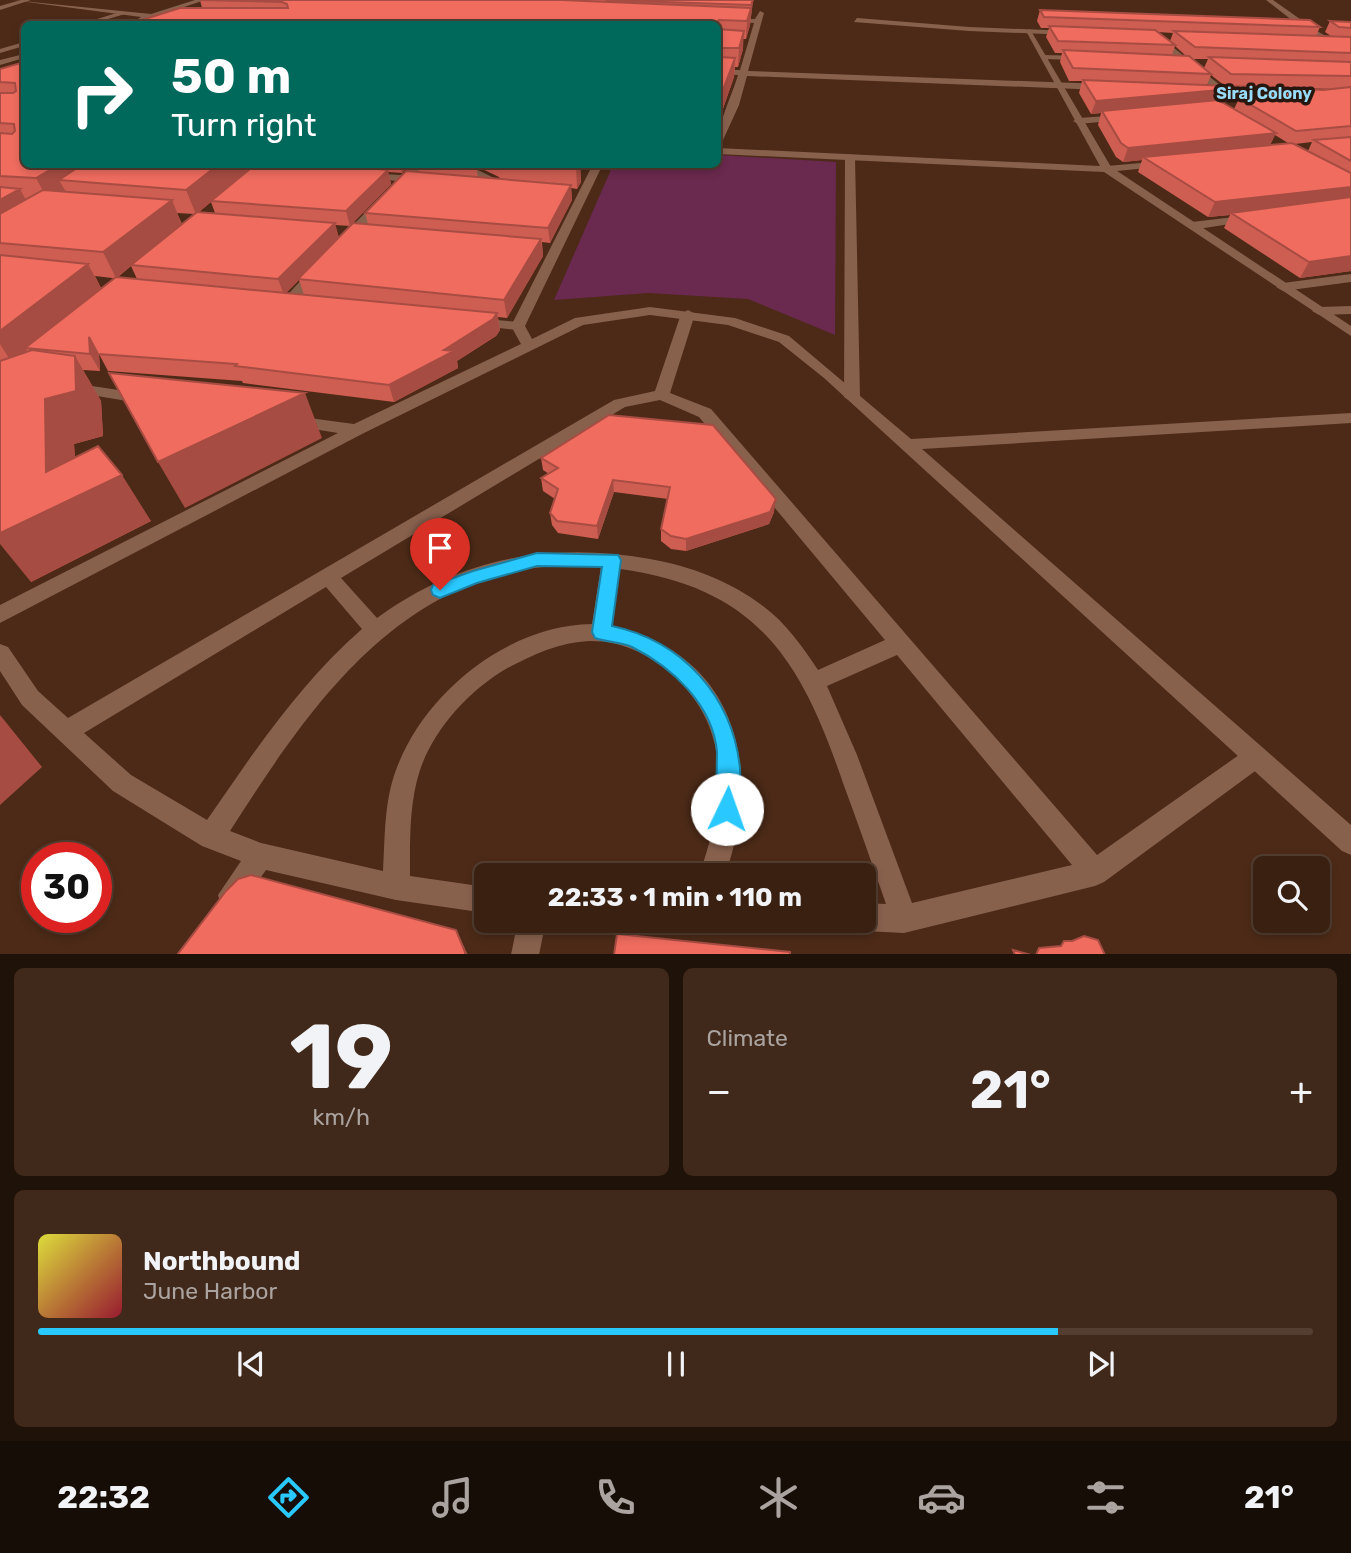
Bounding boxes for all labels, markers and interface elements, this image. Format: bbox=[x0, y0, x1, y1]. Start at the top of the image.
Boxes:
text: 50 m bbox=[171, 47, 291, 105]
icon: right bbox=[56, 49, 147, 140]
district label: Siraj Colony bbox=[1216, 84, 1312, 103]
text: Turn right bbox=[171, 106, 316, 144]
pin bbox=[410, 518, 470, 590]
icon: arrive bbox=[421, 529, 459, 567]
position arrow bbox=[690, 772, 764, 846]
speed limit sign: 30 bbox=[21, 842, 112, 933]
map controls bbox=[1253, 856, 1330, 933]
button: search bbox=[1253, 856, 1330, 933]
text: 22:33 · 1 min · 110 m bbox=[548, 882, 802, 913]
text: 19 bbox=[289, 1003, 393, 1111]
text: Climate bbox=[707, 1024, 788, 1052]
text: 21° bbox=[970, 1059, 1051, 1121]
text: − bbox=[707, 1068, 731, 1114]
text: + bbox=[1289, 1068, 1313, 1114]
text: km/h bbox=[313, 1103, 370, 1131]
text: Northbound bbox=[143, 1246, 301, 1277]
text: June Harbor bbox=[143, 1277, 277, 1305]
icon: previous bbox=[232, 1345, 270, 1383]
icon: pause bbox=[657, 1345, 695, 1383]
icon: next bbox=[1082, 1345, 1120, 1383]
icon: directions bbox=[264, 1473, 313, 1522]
icon: music bbox=[428, 1473, 477, 1522]
icon: phone bbox=[591, 1473, 640, 1522]
icon: climate bbox=[754, 1473, 803, 1522]
icon: car bbox=[917, 1473, 966, 1522]
icon: filters bbox=[1081, 1473, 1130, 1522]
text: 22:32 bbox=[57, 1478, 150, 1516]
text: 21° bbox=[1244, 1478, 1294, 1516]

